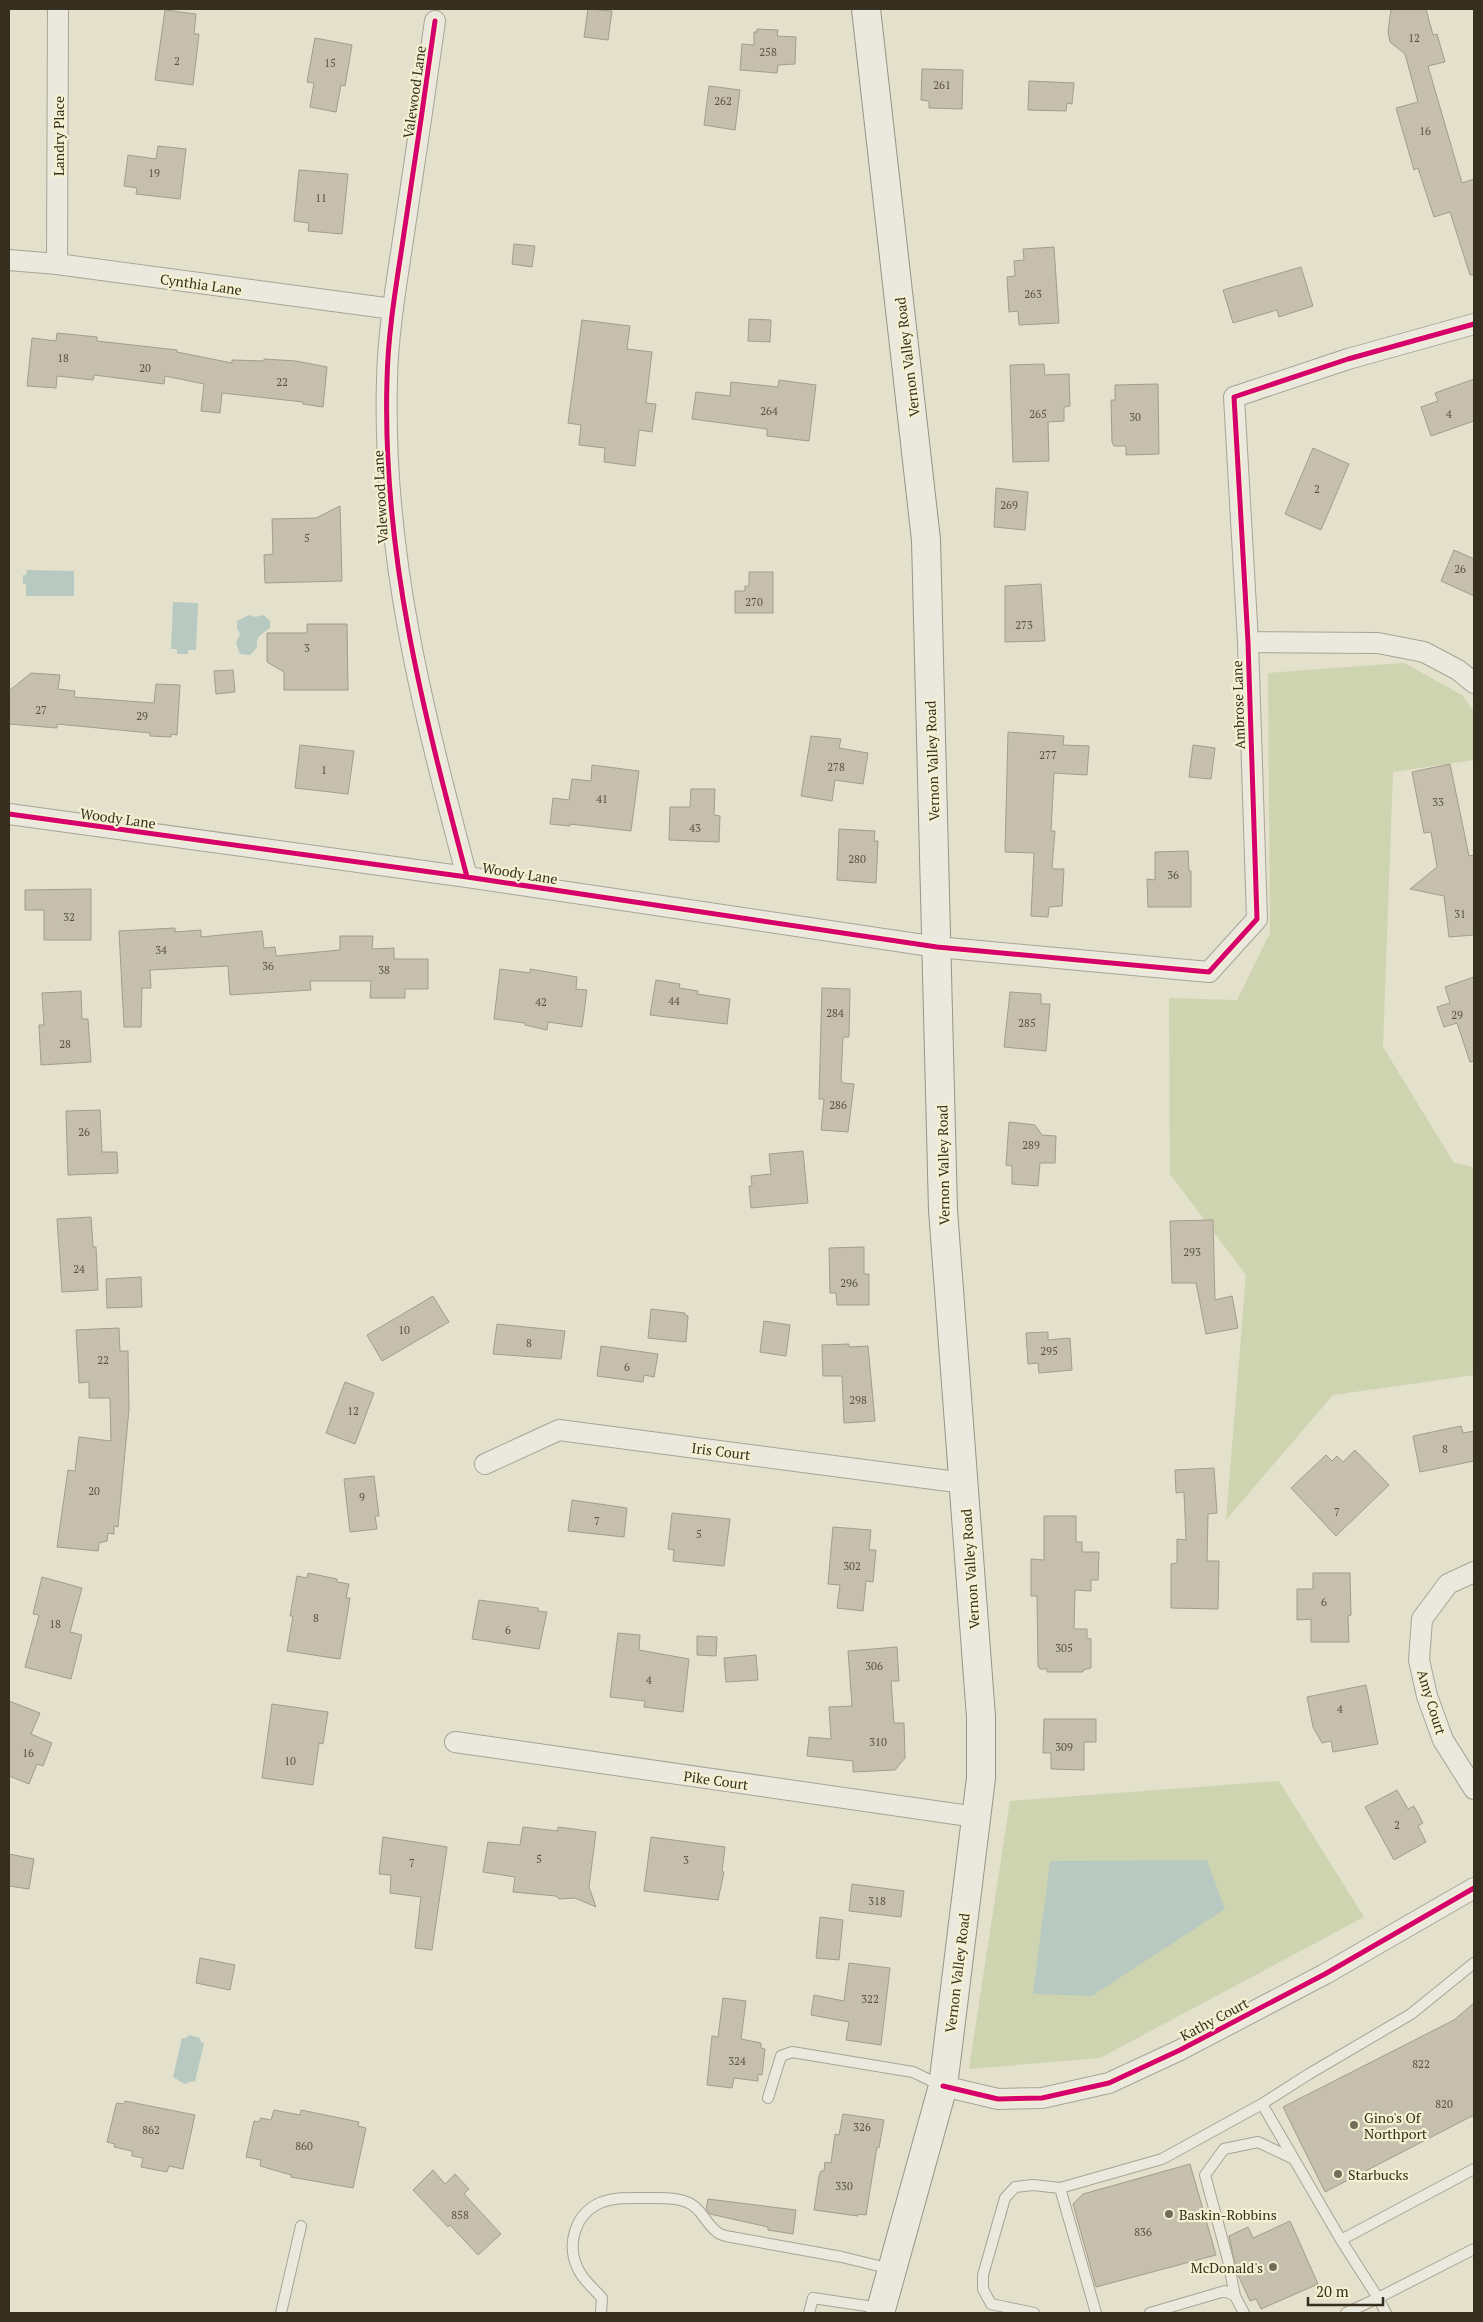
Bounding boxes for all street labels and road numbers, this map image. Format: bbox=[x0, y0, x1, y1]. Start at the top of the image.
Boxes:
street label: Valewood Lane bbox=[398, 44, 430, 140]
street label: Landry Place bbox=[49, 96, 68, 176]
street label: Cynthia Lane bbox=[159, 269, 243, 299]
street label: Vernon Valley Road bbox=[890, 296, 924, 418]
street label: Valewood Lane bbox=[368, 450, 392, 544]
street label: Ambrose Lane bbox=[1227, 660, 1249, 750]
street label: Vernon Valley Road bbox=[920, 700, 944, 822]
street label: Woody Lane bbox=[79, 803, 157, 833]
street label: Woody Lane bbox=[481, 858, 559, 888]
street label: Vernon Valley Road bbox=[932, 1104, 954, 1225]
street label: Iris Court bbox=[691, 1438, 752, 1464]
street label: Vernon Valley Road bbox=[956, 1508, 984, 1630]
street label: Amy Court bbox=[1413, 1667, 1451, 1738]
street label: Pike Court bbox=[682, 1766, 750, 1794]
street label: Vernon Valley Road bbox=[940, 1912, 974, 2034]
street label: Kathy Court bbox=[1176, 1993, 1252, 2045]

